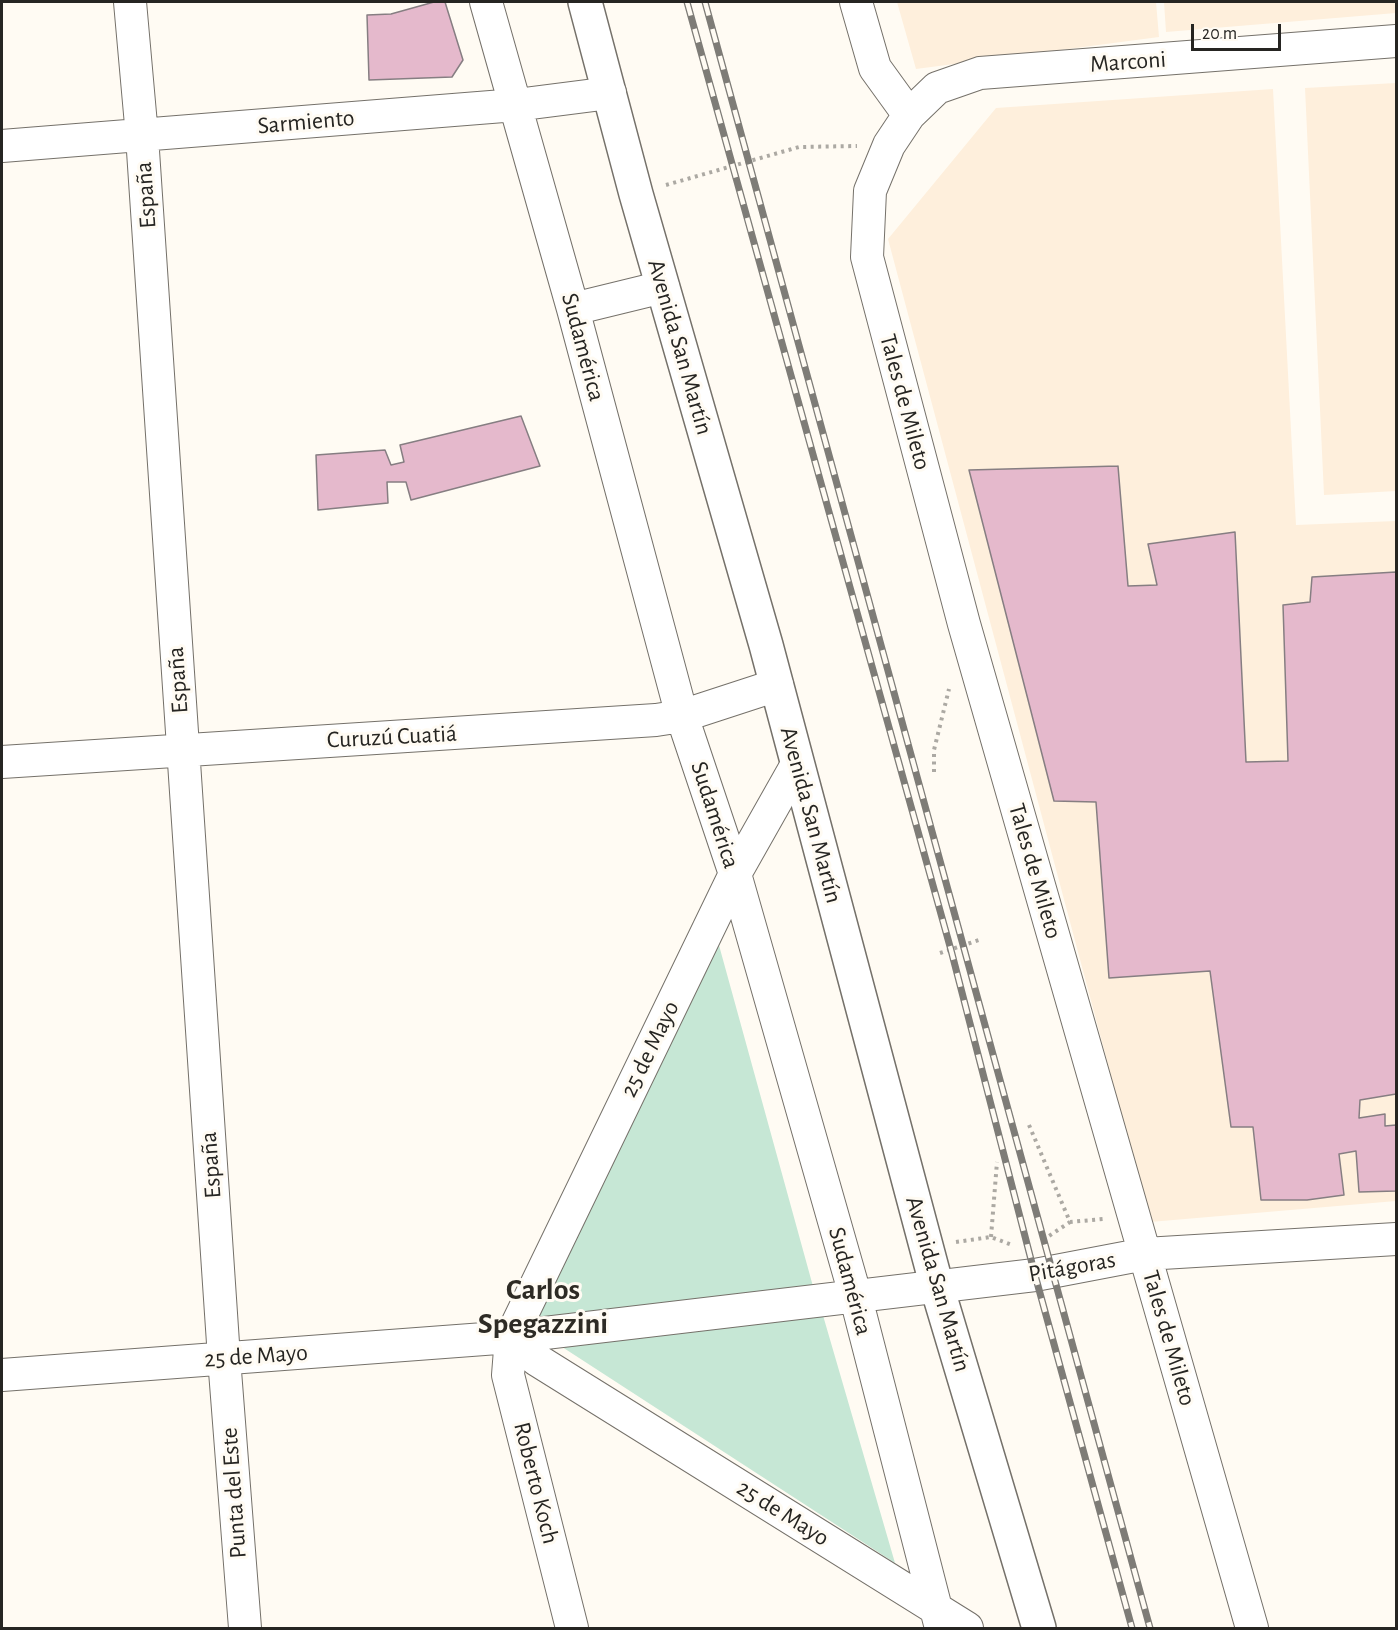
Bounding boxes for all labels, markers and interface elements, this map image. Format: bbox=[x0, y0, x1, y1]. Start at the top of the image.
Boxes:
scale bar bbox=[1194, 12, 1284, 50]
text: 20 m bbox=[1202, 25, 1237, 43]
street label: Marconi bbox=[1089, 45, 1167, 79]
street label: Sarmiento bbox=[256, 103, 356, 141]
street label: España bbox=[129, 161, 163, 229]
street label: Avenida San Martín bbox=[641, 256, 719, 438]
street label: Sudamérica bbox=[555, 290, 611, 404]
street label: Tales de Mileto bbox=[873, 331, 937, 473]
street label: España bbox=[161, 646, 195, 714]
street label: Curuzú Cuatiá bbox=[326, 719, 458, 755]
street label: Avenida San Martín bbox=[774, 724, 848, 906]
street label: Sudamérica bbox=[684, 758, 746, 872]
street label: Tales de Mileto bbox=[1002, 800, 1068, 942]
street label: 25 de Mayo bbox=[614, 996, 686, 1102]
street label: España bbox=[194, 1131, 228, 1199]
street label: Avenida San Martín bbox=[899, 1193, 977, 1375]
street label: Sudamérica bbox=[822, 1224, 878, 1338]
street label: Pitágoras bbox=[1026, 1245, 1118, 1289]
street label: Tales de Mileto bbox=[1136, 1267, 1202, 1409]
district label: Carlos Spegazzini bbox=[478, 1272, 608, 1342]
street label: 25 de Mayo bbox=[203, 1338, 309, 1374]
street label: Roberto Koch bbox=[507, 1419, 565, 1547]
street label: Punta del Este bbox=[215, 1426, 253, 1560]
street label: 25 de Mayo bbox=[731, 1473, 835, 1553]

